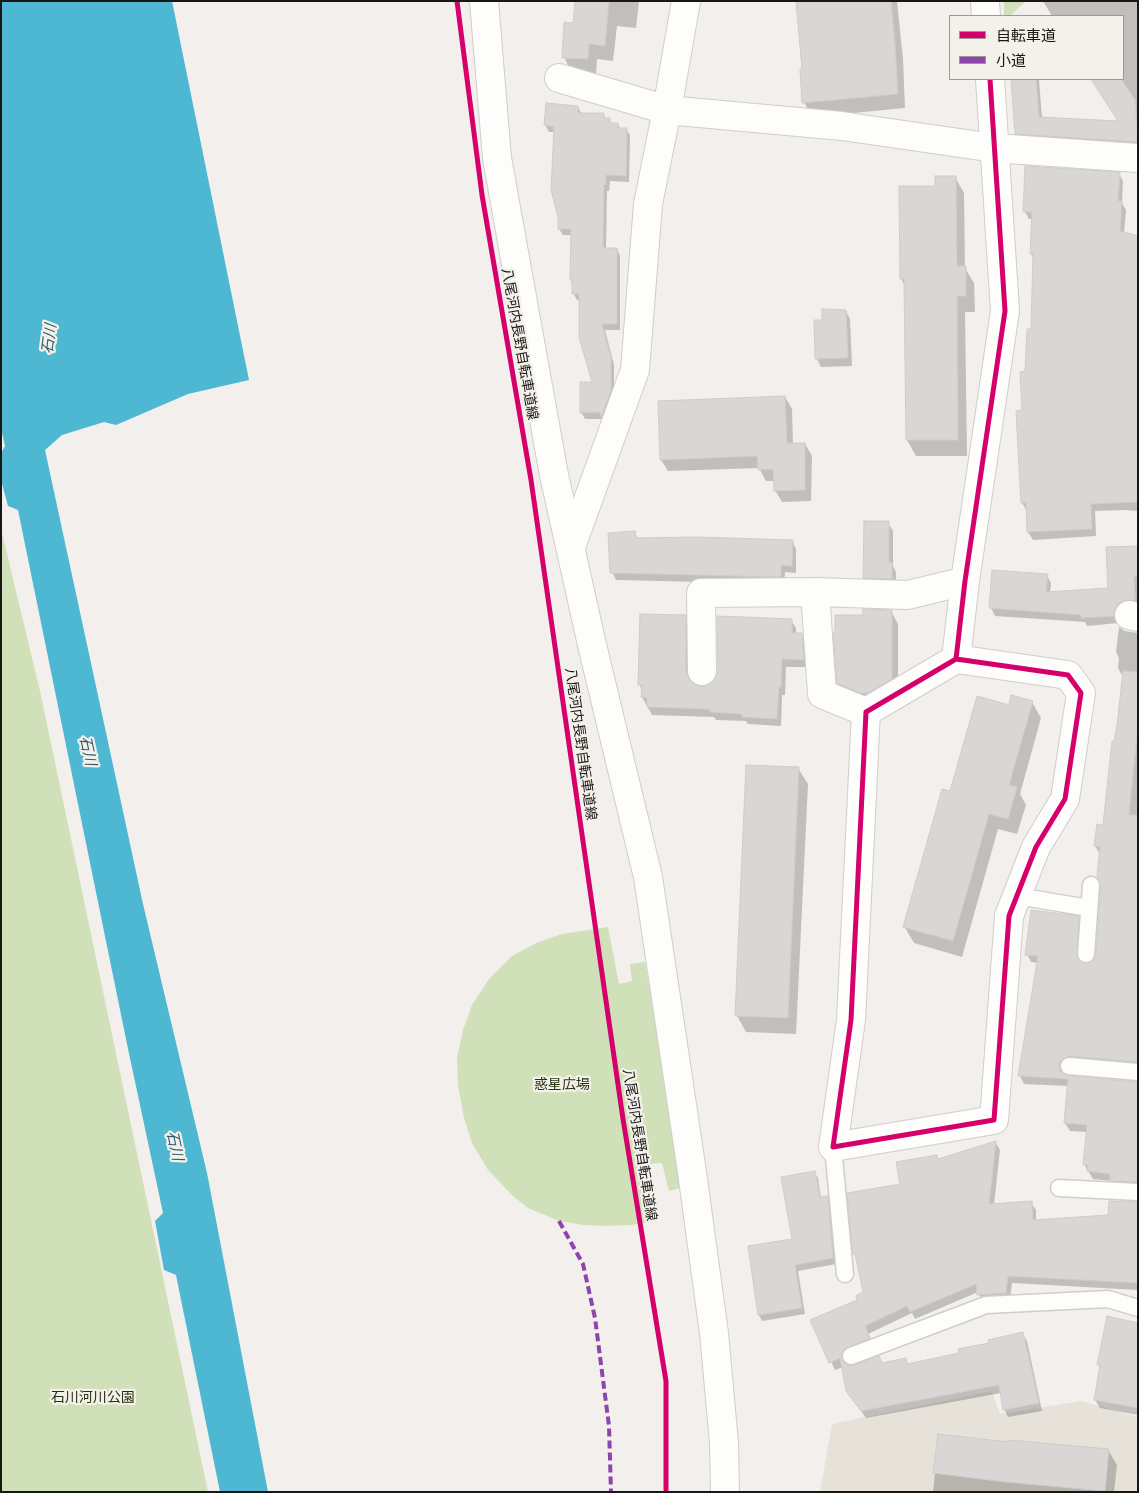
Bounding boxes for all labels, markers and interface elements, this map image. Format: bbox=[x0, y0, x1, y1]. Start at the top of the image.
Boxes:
legend bbox=[949, 15, 1124, 80]
text: 自転車道 bbox=[996, 27, 1056, 45]
text: 小道 bbox=[996, 52, 1026, 70]
street label: 八尾河内長野自転車道線 bbox=[497, 267, 541, 421]
water label: 石川 bbox=[39, 323, 61, 355]
street label: 八尾河内長野自転車道線 bbox=[561, 667, 599, 821]
water label: 石川 bbox=[75, 734, 99, 768]
street label: 八尾河内長野自転車道線 bbox=[619, 1068, 659, 1222]
park label: 惑星広場 bbox=[534, 1077, 590, 1093]
water label: 石川 bbox=[162, 1129, 186, 1163]
park label: 石川河川公園 bbox=[51, 1390, 135, 1406]

